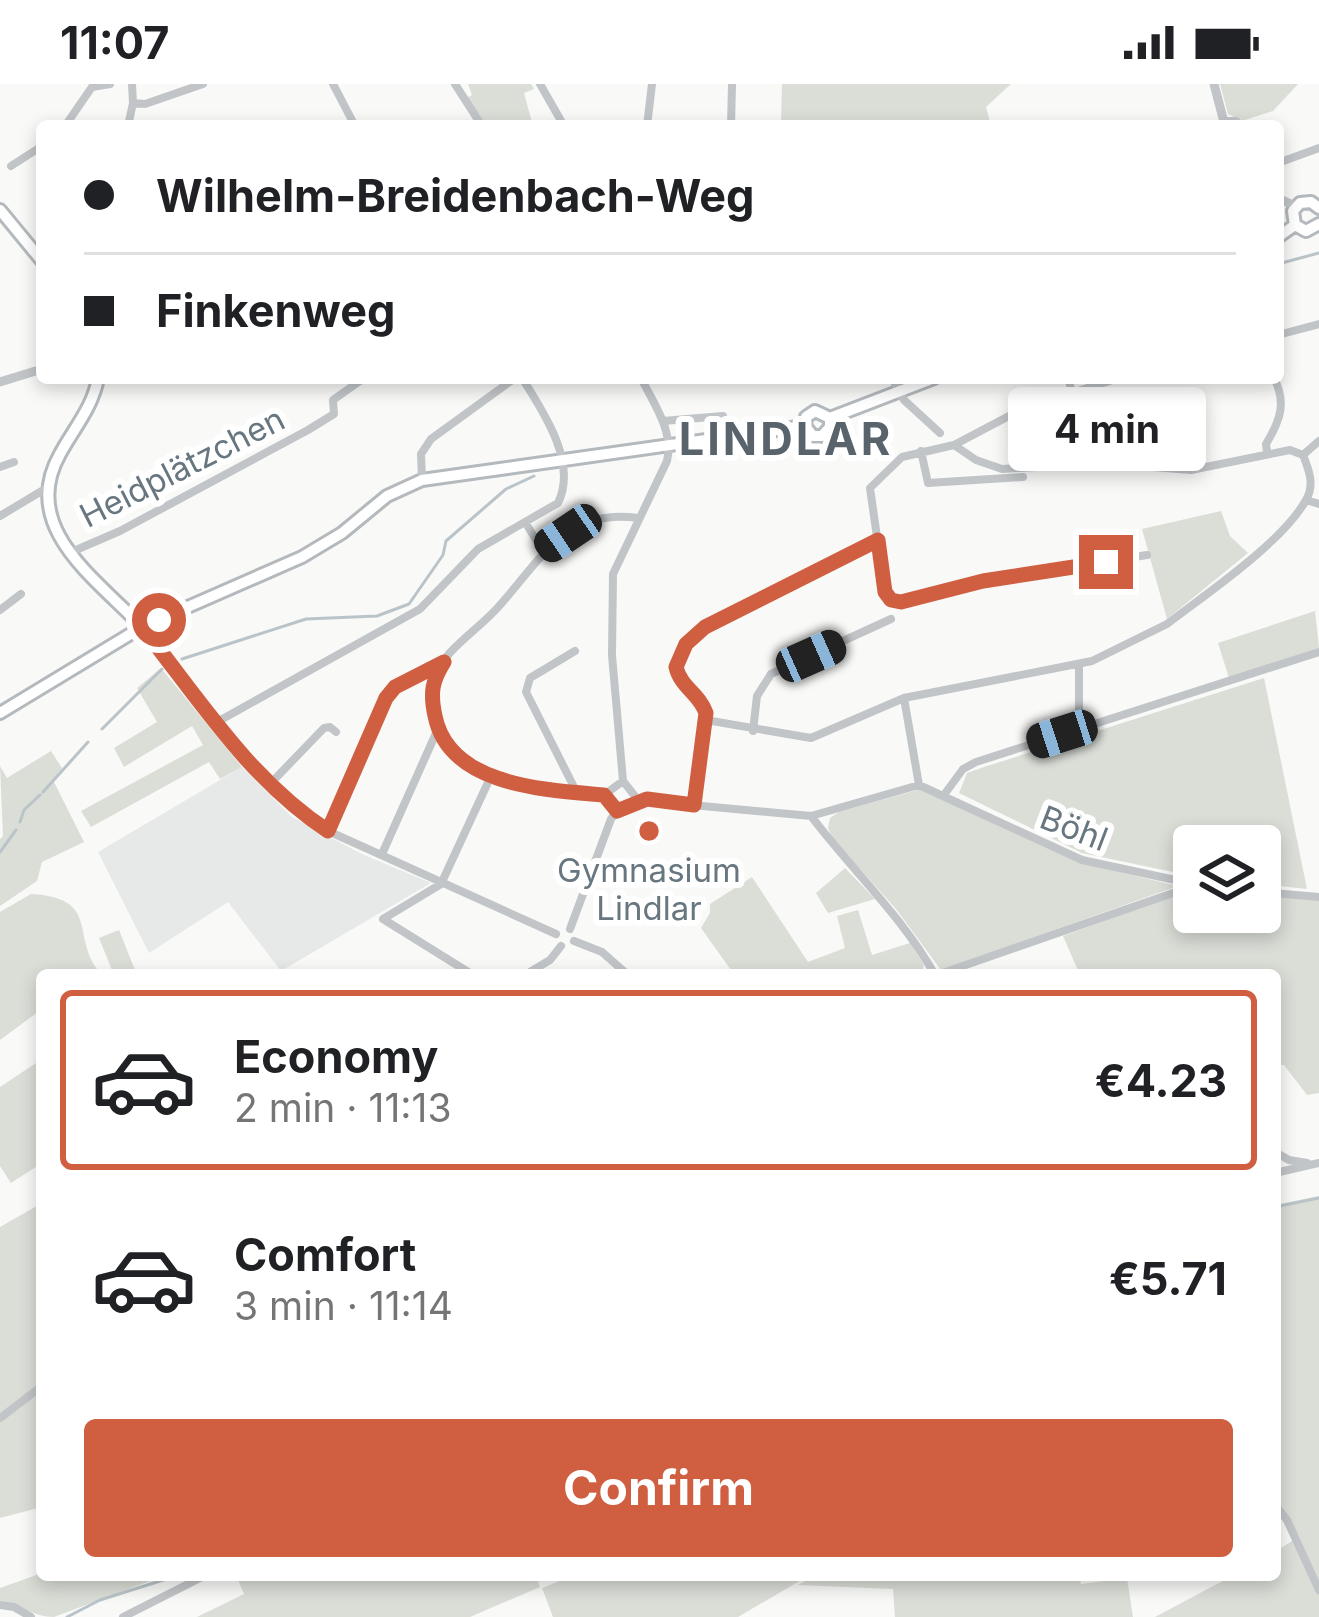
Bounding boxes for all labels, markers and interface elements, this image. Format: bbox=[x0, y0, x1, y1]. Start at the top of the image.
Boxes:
text: 11:07 bbox=[60, 15, 169, 70]
text: Wilhelm-Breidenbach-Weg bbox=[156, 168, 755, 223]
text: Finkenweg bbox=[156, 283, 395, 338]
callout: 4 min bbox=[1007, 388, 1205, 472]
street label: Heidplätzchen bbox=[73, 398, 291, 536]
text: 4 min bbox=[1054, 405, 1160, 452]
district label: LINDLAR bbox=[679, 411, 893, 466]
car bbox=[528, 498, 608, 568]
route end bbox=[1079, 535, 1133, 589]
route start bbox=[132, 593, 186, 647]
car bbox=[771, 625, 851, 687]
car bbox=[1022, 706, 1102, 762]
street label: Böhl bbox=[1035, 797, 1113, 859]
marker: Gymnasium Lindlar bbox=[636, 818, 662, 844]
map controls bbox=[1173, 825, 1281, 933]
button: layers bbox=[1173, 825, 1281, 933]
place label: Gymnasium Lindlar bbox=[557, 850, 741, 928]
icon: car bbox=[90, 1026, 198, 1134]
text: Economy bbox=[234, 1029, 438, 1084]
text: €4.23 bbox=[1095, 1053, 1227, 1108]
text: 2 min · 11:13 bbox=[234, 1084, 452, 1131]
icon: car bbox=[90, 1224, 198, 1332]
text: Comfort bbox=[234, 1227, 416, 1282]
text: €5.71 bbox=[1109, 1251, 1227, 1306]
text: 3 min · 11:14 bbox=[234, 1282, 453, 1329]
button: Confirm bbox=[84, 1419, 1233, 1557]

